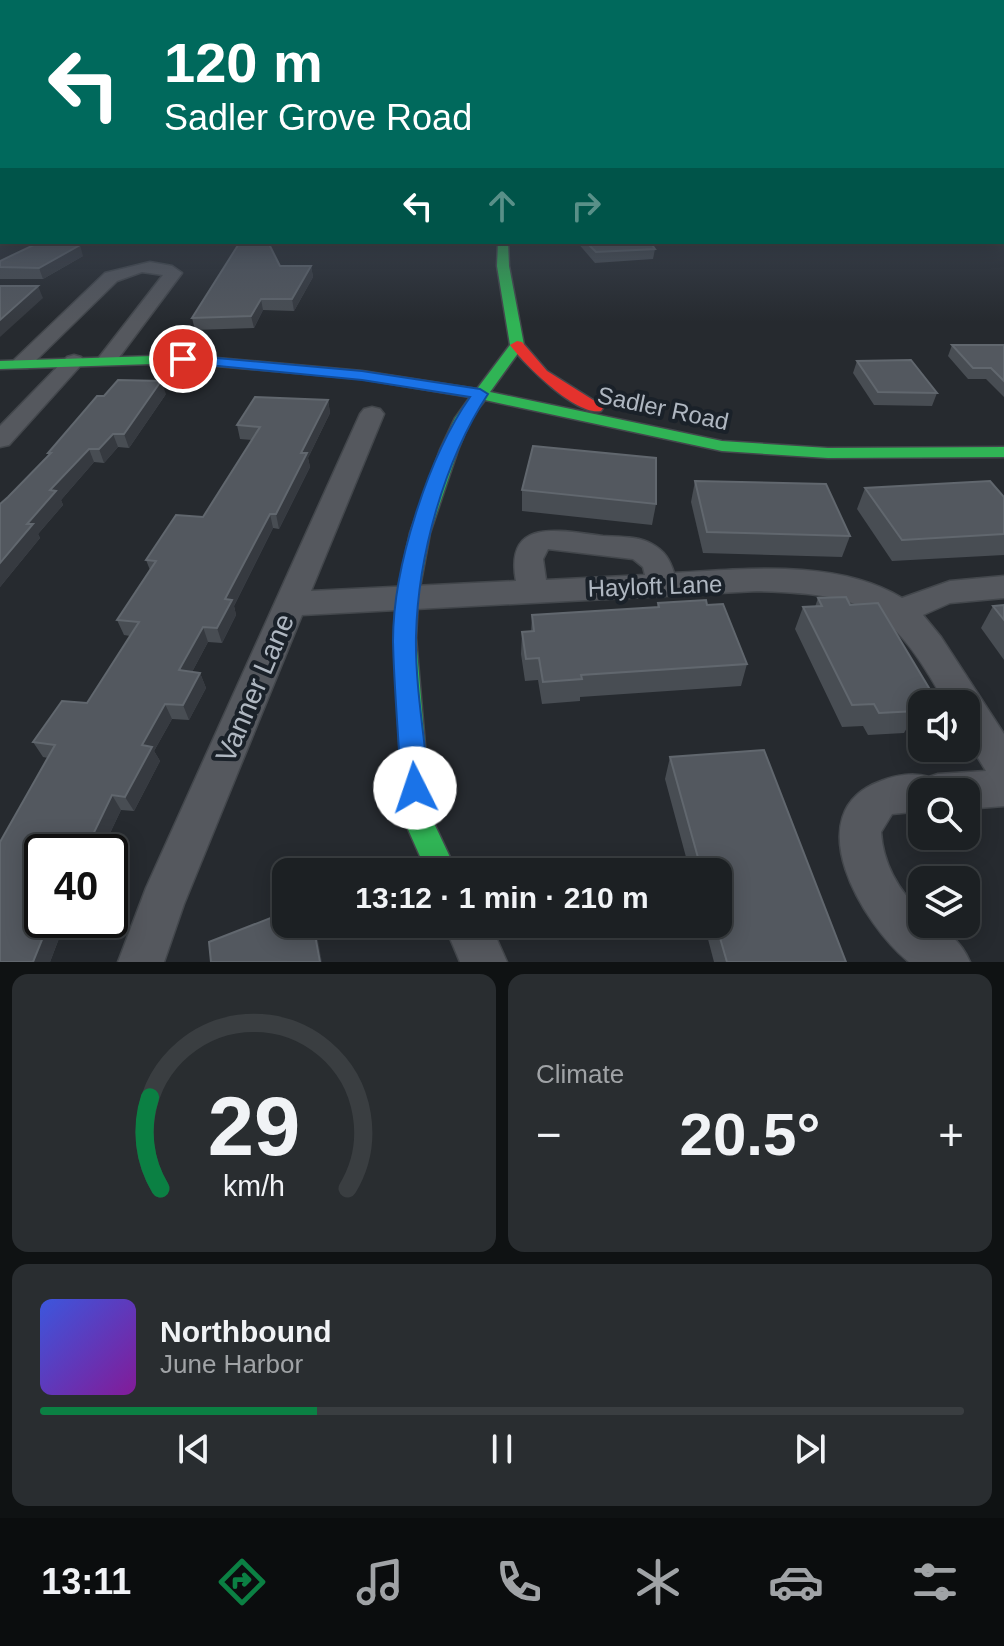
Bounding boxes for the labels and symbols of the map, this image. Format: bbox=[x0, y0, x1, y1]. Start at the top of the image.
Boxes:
pin bbox=[149, 325, 217, 393]
street label: Sadler Road bbox=[595, 381, 731, 435]
street label: Hayloft Lane bbox=[587, 570, 723, 602]
street label: Vanner Lane bbox=[210, 609, 300, 767]
position arrow bbox=[373, 746, 457, 830]
speed limit sign: 40 bbox=[24, 834, 128, 938]

